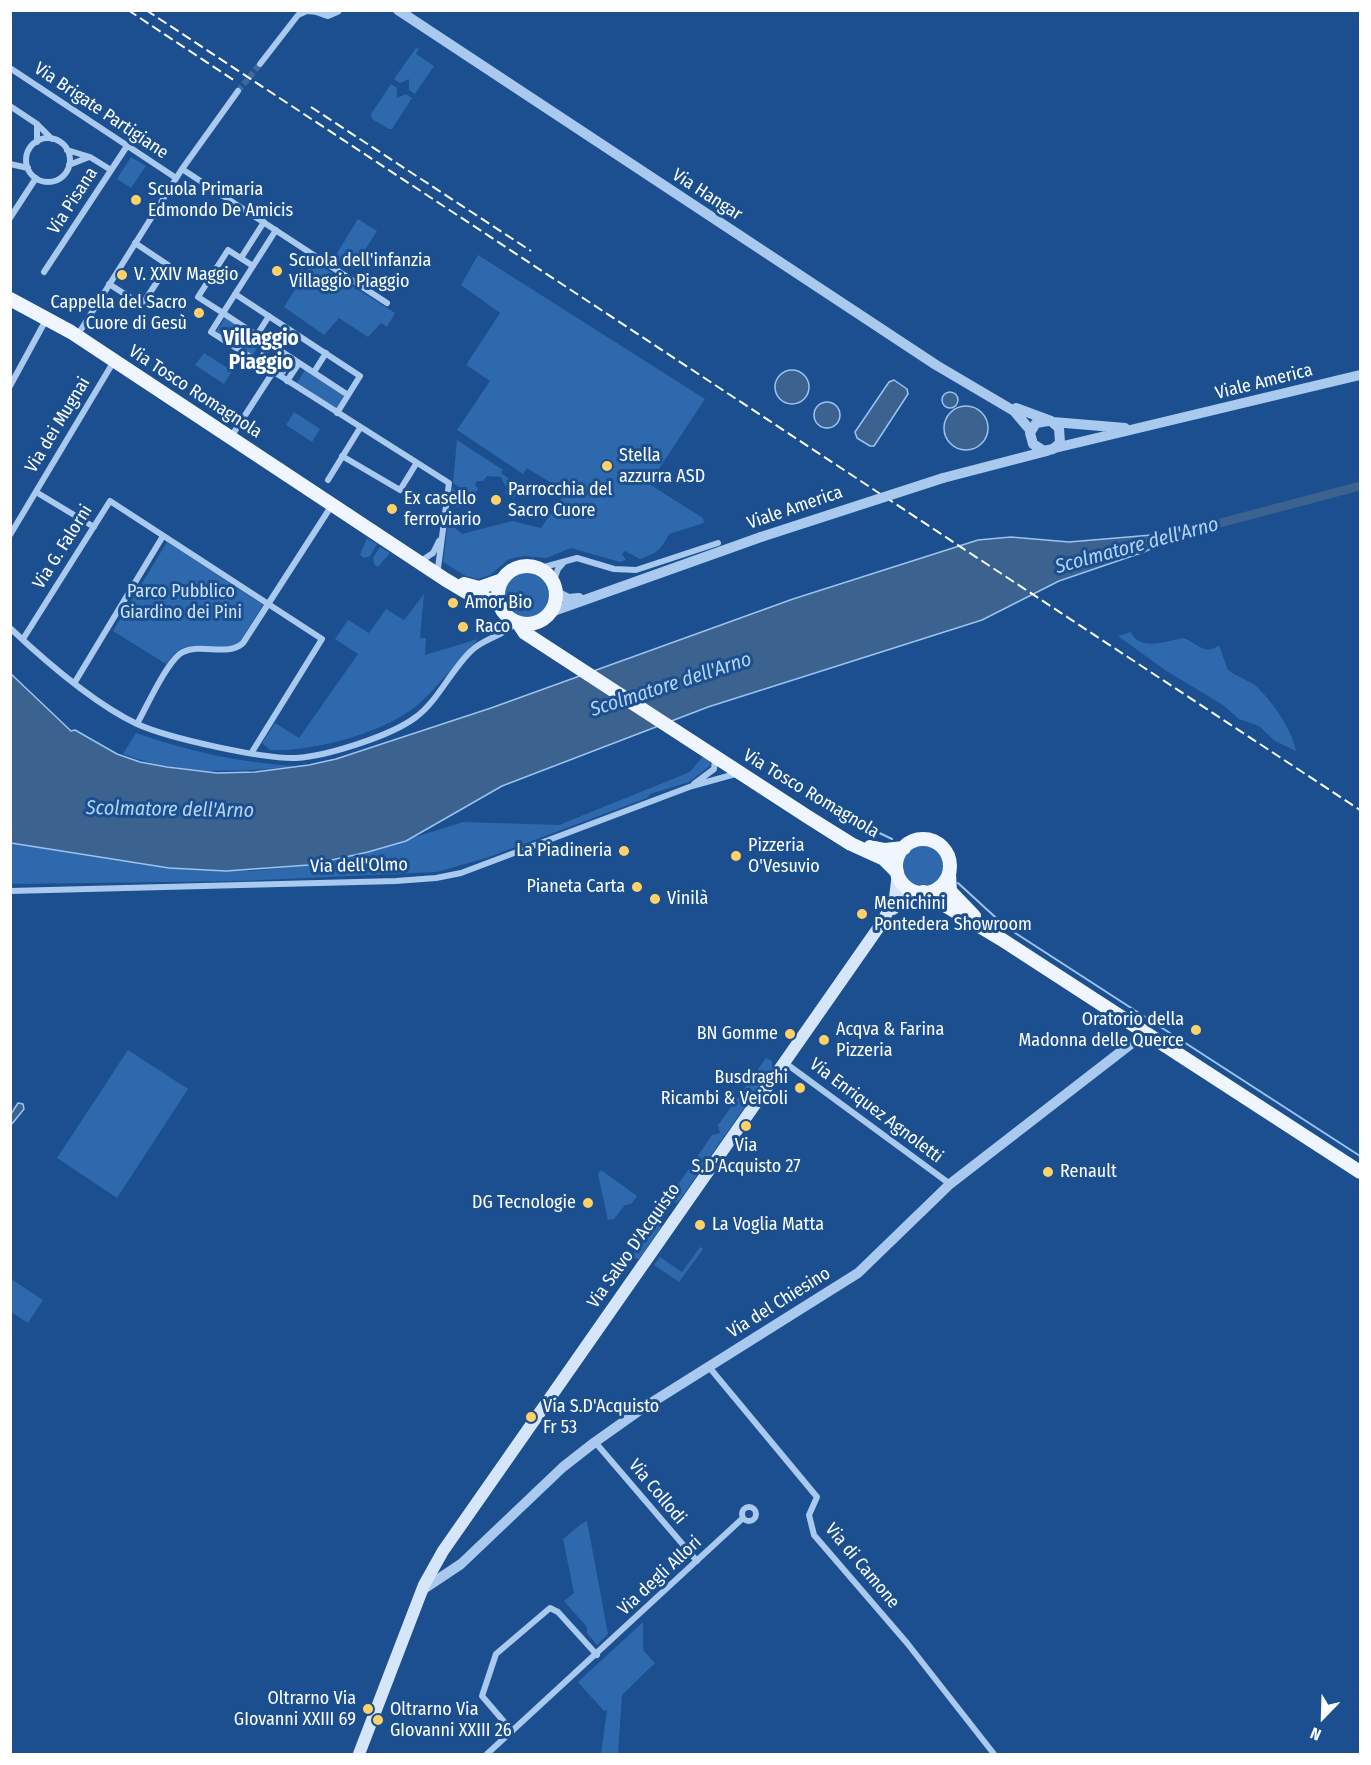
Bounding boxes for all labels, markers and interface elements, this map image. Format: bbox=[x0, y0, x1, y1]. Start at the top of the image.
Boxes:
street label: Via Brigate Partigiane bbox=[30, 58, 172, 164]
street label: Via Pisana bbox=[43, 164, 103, 238]
street label: Via Hangar bbox=[668, 164, 746, 226]
place label: Scuola Primaria Edmondo De Amicis bbox=[148, 179, 293, 222]
marker: Scuola Primaria Edmondo De Amicis bbox=[129, 193, 143, 207]
place label: Scuola dell'infanzia Villaggio Piaggio bbox=[289, 250, 431, 292]
place label: V. XXIV Maggio bbox=[134, 264, 238, 286]
marker: Scuola dell'infanzia Villaggio Piaggio bbox=[270, 264, 284, 278]
marker: V. XXIV Maggio bbox=[115, 268, 129, 282]
place label: Cappella del Sacro Cuore di Gesù bbox=[50, 292, 187, 334]
marker: Cappella del Sacro Cuore di Gesù bbox=[192, 306, 206, 320]
district label: Villaggio Piaggio bbox=[223, 326, 299, 376]
street label: Via Tosco Romagnola bbox=[124, 341, 266, 443]
street label: Viale America bbox=[1213, 359, 1315, 405]
street label: Via dei Mugnai bbox=[21, 373, 95, 477]
place label: Stella azzurra ASD bbox=[619, 445, 705, 488]
marker: Stella azzurra ASD bbox=[600, 459, 614, 473]
place label: Parrocchia del Sacro Cuore bbox=[508, 479, 612, 522]
street label: Viale America bbox=[744, 482, 846, 534]
place label: Ex casello ferroviario bbox=[404, 488, 481, 530]
marker: Parrocchia del Sacro Cuore bbox=[489, 493, 503, 507]
street label: Via G. Falorni bbox=[29, 501, 97, 593]
marker: Ex casello ferroviario bbox=[385, 502, 399, 516]
water label: Scolmatore dell'Arno bbox=[1053, 513, 1221, 579]
park label: Parco Pubblico Giardino dei Pini bbox=[120, 581, 242, 624]
place label: Amor Bio bbox=[465, 592, 532, 614]
marker: Amor Bio bbox=[446, 596, 460, 610]
place label: Raco bbox=[475, 616, 510, 638]
marker: Raco bbox=[456, 620, 470, 634]
water label: Scolmatore dell'Arno bbox=[587, 648, 755, 722]
street label: Via Tosco Romagnola bbox=[739, 745, 883, 843]
water label: Scolmatore dell'Arno bbox=[86, 797, 254, 823]
place label: Pizzeria O'Vesuvio bbox=[748, 835, 820, 878]
place label: La Piadineria bbox=[516, 840, 612, 862]
marker: La Piadineria bbox=[617, 844, 631, 858]
marker: Pizzeria O'Vesuvio bbox=[729, 849, 743, 863]
street label: Via dell'Olmo bbox=[310, 854, 408, 878]
place label: Pianeta Carta bbox=[526, 876, 625, 898]
marker: Pianeta Carta bbox=[630, 880, 644, 894]
place label: Vinilà bbox=[667, 888, 708, 910]
marker: Vinilà bbox=[648, 892, 662, 906]
place label: Menichini Pontedera Showroom bbox=[874, 893, 1032, 936]
marker: Menichini Pontedera Showroom bbox=[855, 907, 869, 921]
place label: Oratorio della Madonna delle Querce bbox=[1019, 1009, 1184, 1052]
place label: Acqva & Farina Pizzeria bbox=[836, 1019, 944, 1062]
place label: BN Gomme bbox=[697, 1023, 778, 1045]
marker: Oratorio della Madonna delle Querce bbox=[1189, 1023, 1203, 1037]
marker: BN Gomme bbox=[783, 1027, 797, 1041]
marker: Acqva & Farina Pizzeria bbox=[817, 1033, 831, 1047]
street label: Via Enriquez Agnoletti bbox=[805, 1054, 947, 1168]
place label: Busdraghi Ricambi & Veicoli bbox=[661, 1067, 788, 1110]
marker: Busdraghi Ricambi & Veicoli bbox=[793, 1081, 807, 1095]
marker: Via S.D’Acquisto 27 bbox=[739, 1119, 753, 1133]
place label: Via S.D’Acquisto 27 bbox=[691, 1135, 801, 1178]
place label: Renault bbox=[1060, 1161, 1117, 1183]
marker: Renault bbox=[1041, 1165, 1055, 1179]
street label: Via Salvo D'Acquisto bbox=[583, 1179, 685, 1313]
place label: DG Tecnologie bbox=[472, 1192, 576, 1214]
marker: DG Tecnologie bbox=[581, 1196, 595, 1210]
place label: La Voglia Matta bbox=[712, 1214, 824, 1236]
marker: La Voglia Matta bbox=[693, 1218, 707, 1232]
street label: Via del Chiesino bbox=[724, 1263, 834, 1343]
place label: Via S.D'Acquisto Fr 53 bbox=[543, 1396, 659, 1438]
marker: Via S.D'Acquisto Fr 53 bbox=[524, 1410, 538, 1424]
street label: Via Collodi bbox=[624, 1455, 690, 1529]
street label: Via di Camone bbox=[820, 1519, 904, 1613]
street label: Via degli Allori bbox=[614, 1532, 706, 1620]
north arrow bbox=[1293, 1687, 1353, 1747]
place label: Oltrarno Via GIovanni XXIII 69 bbox=[234, 1688, 356, 1730]
place label: Oltrarno Via GIovanni XXIII 26 bbox=[390, 1699, 512, 1742]
marker: Oltrarno Via GIovanni XXIII 69 bbox=[361, 1702, 375, 1716]
marker: Oltrarno Via GIovanni XXIII 26 bbox=[371, 1713, 385, 1727]
text: N bbox=[1308, 1723, 1324, 1745]

